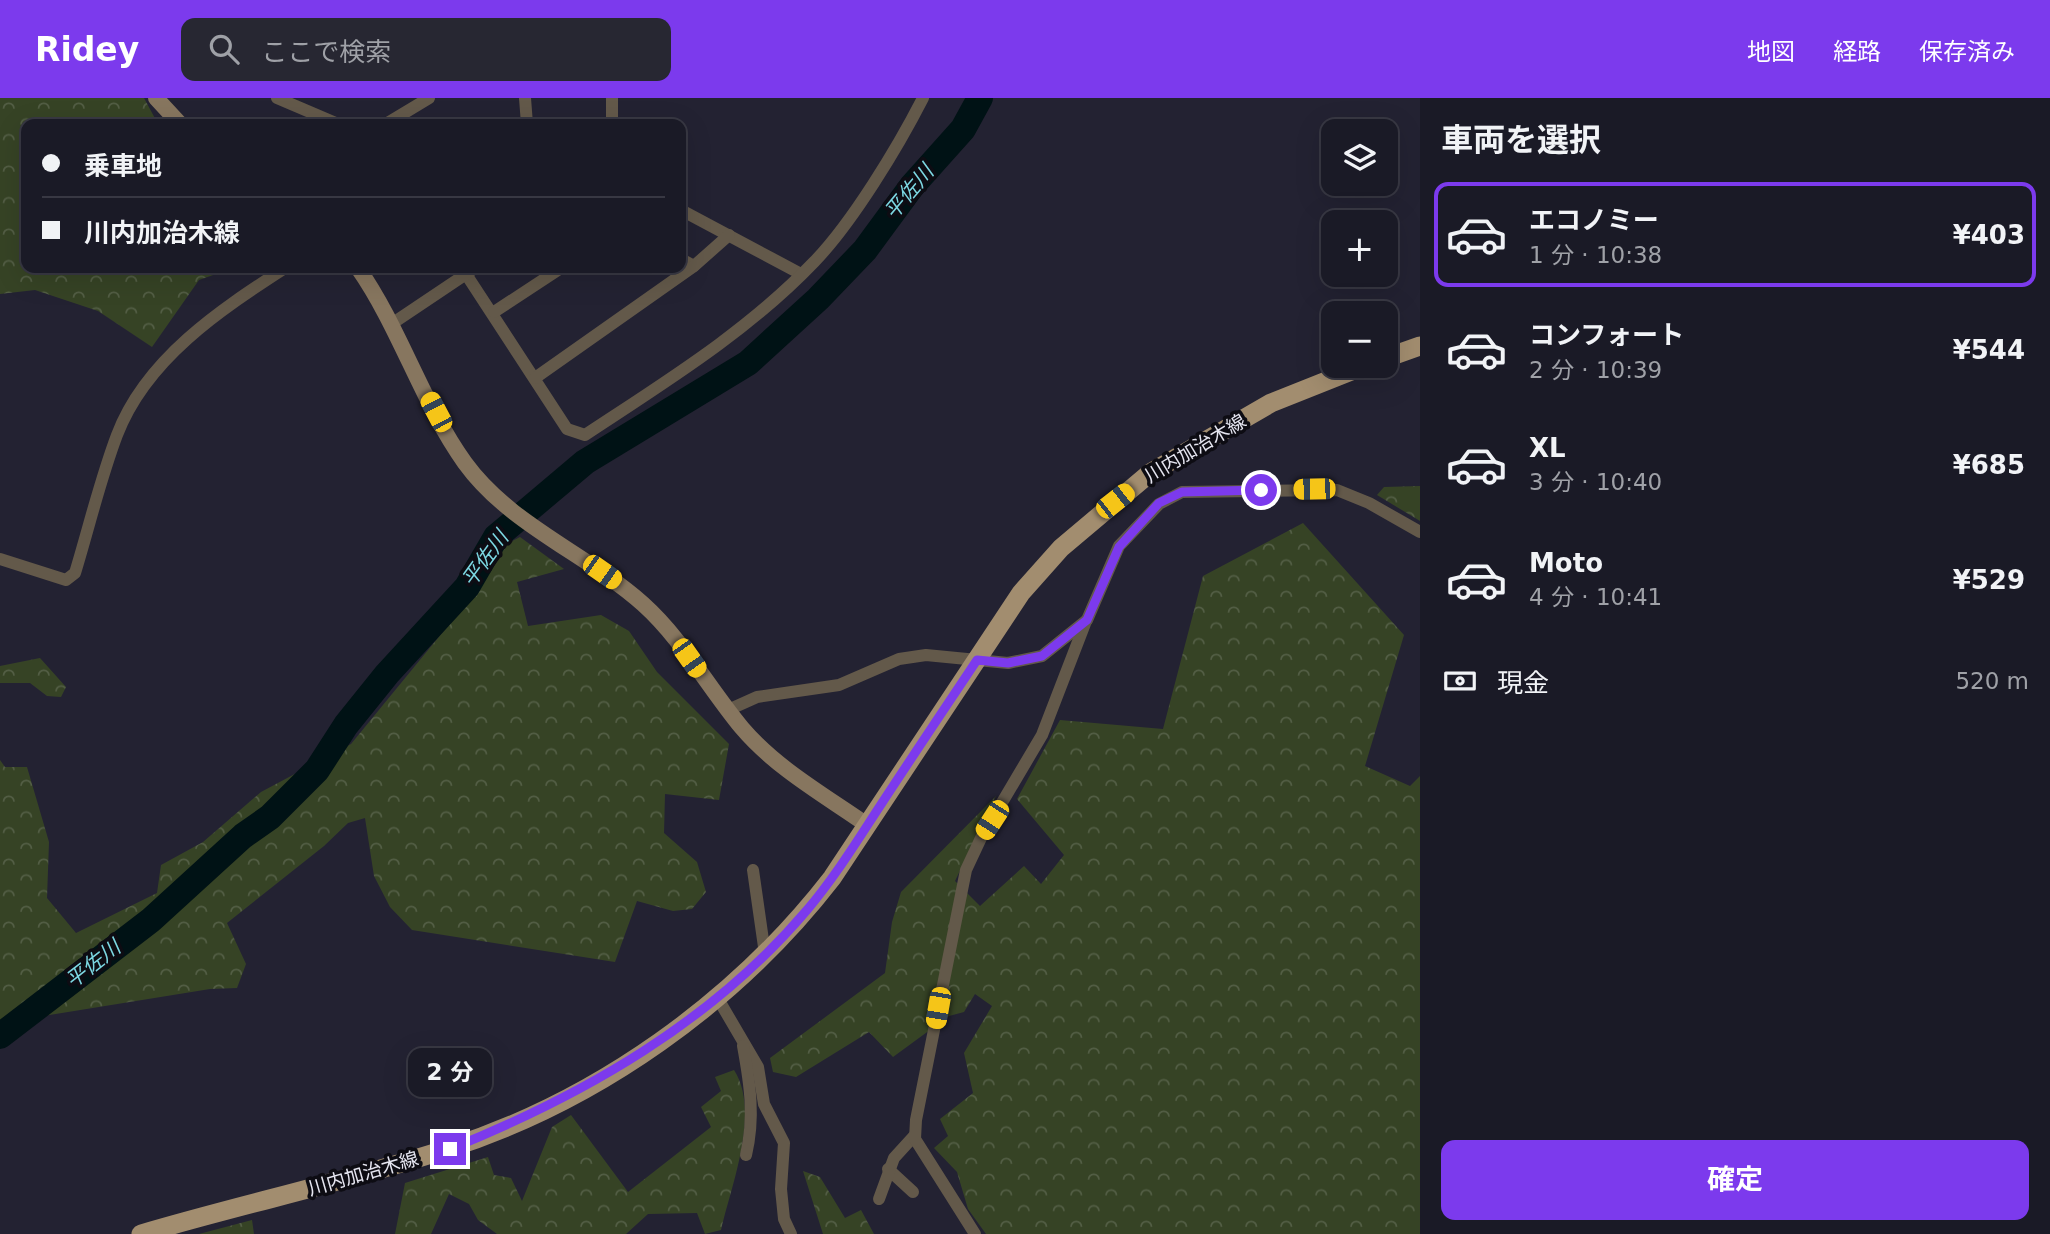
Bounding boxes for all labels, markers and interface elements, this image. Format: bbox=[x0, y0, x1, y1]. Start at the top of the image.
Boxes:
search box bbox=[181, 18, 671, 81]
text: Ridey bbox=[35, 30, 139, 69]
icon: search bbox=[205, 30, 243, 68]
text: ここで検索 bbox=[261, 37, 391, 67]
text: 地図 bbox=[1747, 38, 1795, 66]
text: 経路 bbox=[1833, 38, 1881, 66]
text: 保存済み bbox=[1919, 38, 2015, 66]
map controls bbox=[1321, 119, 1398, 378]
button: layers bbox=[1321, 119, 1398, 196]
text: 車両を選択 bbox=[1441, 121, 1601, 159]
text: 乗車地 bbox=[84, 151, 162, 181]
water label: 平佐川 bbox=[880, 159, 940, 224]
icon: car bbox=[1445, 203, 1508, 266]
text: エコノミー bbox=[1529, 205, 1659, 235]
button: + bbox=[1321, 210, 1398, 287]
text: 川内加治木線 bbox=[84, 218, 240, 248]
text: ¥403 bbox=[1953, 220, 2025, 250]
text: 1 分 · 10:38 bbox=[1529, 242, 1662, 268]
button: − bbox=[1321, 301, 1398, 378]
icon: car bbox=[1445, 318, 1508, 381]
text: コンフォート bbox=[1529, 320, 1684, 350]
text: ¥544 bbox=[1953, 335, 2025, 365]
text: 2 分 · 10:39 bbox=[1529, 357, 1662, 383]
car bbox=[417, 389, 456, 435]
street label: 川内加治木線 bbox=[1140, 409, 1250, 487]
icon: car bbox=[1445, 433, 1508, 496]
text: XL bbox=[1529, 433, 1566, 463]
text: ¥685 bbox=[1953, 450, 2025, 480]
text: 3 分 · 10:40 bbox=[1529, 469, 1662, 495]
route start bbox=[1245, 474, 1277, 506]
car bbox=[1293, 478, 1336, 500]
car bbox=[1092, 480, 1139, 522]
water label: 平佐川 bbox=[457, 525, 514, 592]
icon: car bbox=[1445, 548, 1508, 611]
text: Moto bbox=[1529, 548, 1603, 578]
car bbox=[579, 551, 626, 593]
text: ¥529 bbox=[1953, 565, 2025, 595]
text: 4 分 · 10:41 bbox=[1529, 584, 1662, 610]
car bbox=[669, 635, 710, 681]
icon: cash bbox=[1441, 662, 1479, 700]
text: 現金 bbox=[1497, 668, 1549, 698]
text: 520 m bbox=[1955, 668, 2029, 694]
car bbox=[972, 797, 1013, 843]
water label: 平佐川 bbox=[61, 934, 127, 993]
car bbox=[925, 985, 952, 1031]
callout: 2 分 bbox=[408, 1048, 492, 1096]
text: 2 分 bbox=[426, 1059, 474, 1085]
route end bbox=[434, 1133, 466, 1165]
button: 確定 bbox=[1441, 1140, 2029, 1220]
street label: 川内加治木線 bbox=[305, 1147, 421, 1199]

